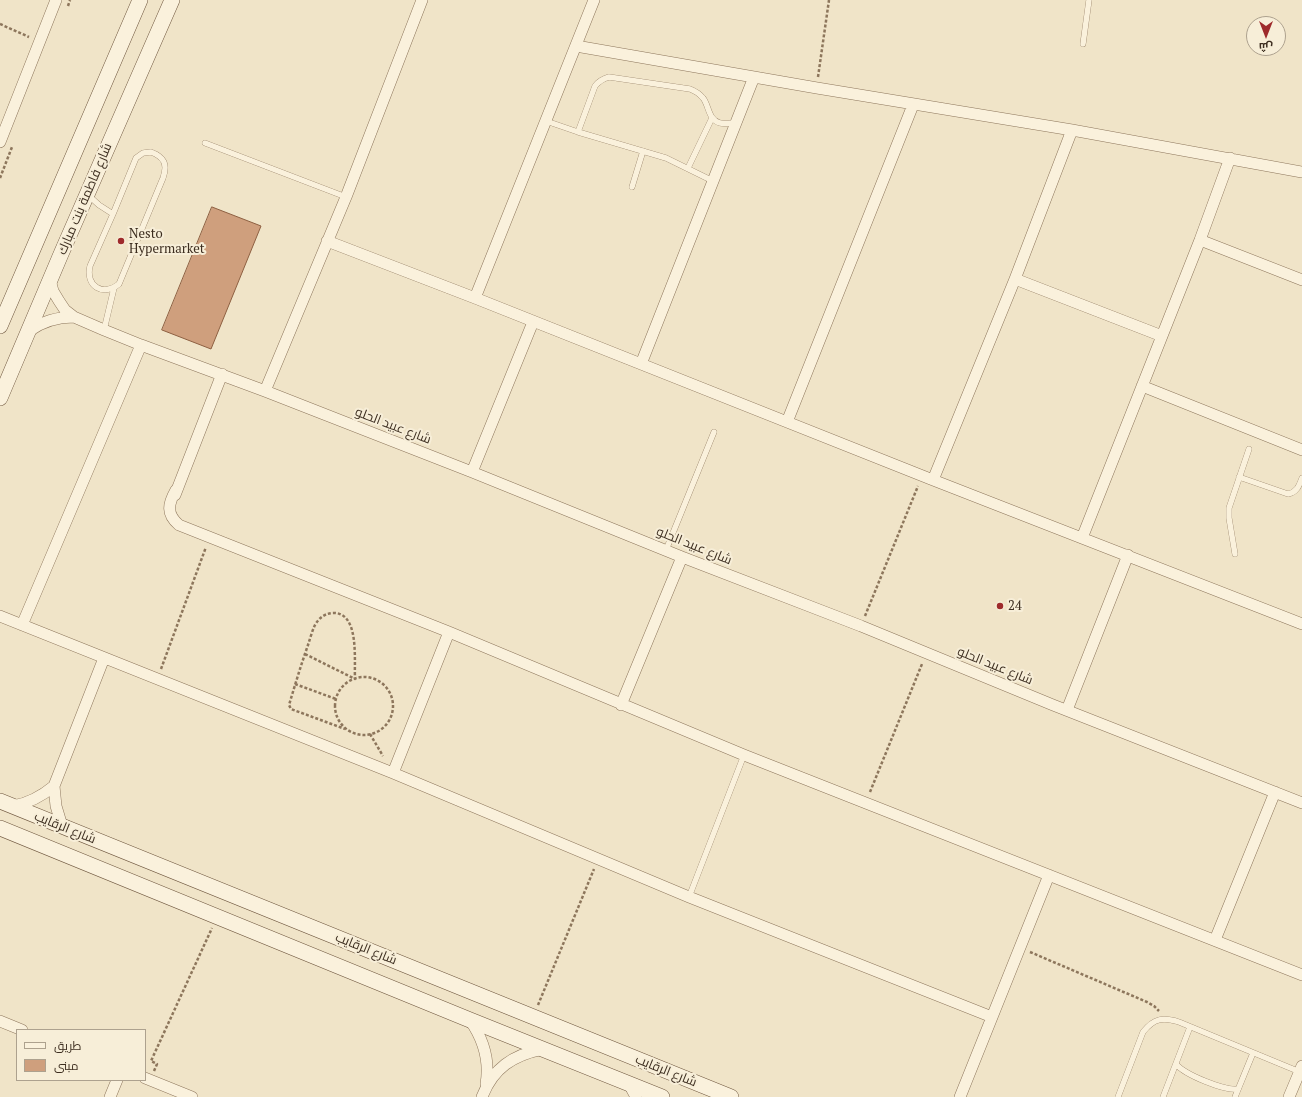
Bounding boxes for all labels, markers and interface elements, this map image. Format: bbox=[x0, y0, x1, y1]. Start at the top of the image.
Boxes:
north arrow bbox=[1246, 16, 1286, 56]
text: ش bbox=[1259, 40, 1273, 54]
street label: شارع فاطمة بنت مبارك bbox=[54, 141, 116, 257]
place label: Nesto Hypermarket bbox=[129, 226, 205, 257]
marker: Nesto Hypermarket bbox=[116, 236, 126, 246]
street label: شارع عبيد الحلو bbox=[353, 404, 433, 448]
street label: شارع عبيد الحلو bbox=[654, 524, 734, 568]
place label: 24 bbox=[1008, 598, 1022, 614]
marker: 24 bbox=[995, 601, 1005, 611]
street label: شارع عبيد الحلو bbox=[955, 644, 1035, 688]
street label: شارع الرقايب bbox=[32, 809, 98, 847]
street label: شارع الرقايب bbox=[333, 930, 399, 968]
legend bbox=[16, 1029, 146, 1081]
text: طريق bbox=[54, 1038, 81, 1053]
street label: شارع الرقايب bbox=[633, 1052, 699, 1090]
text: مبنى bbox=[54, 1058, 79, 1073]

